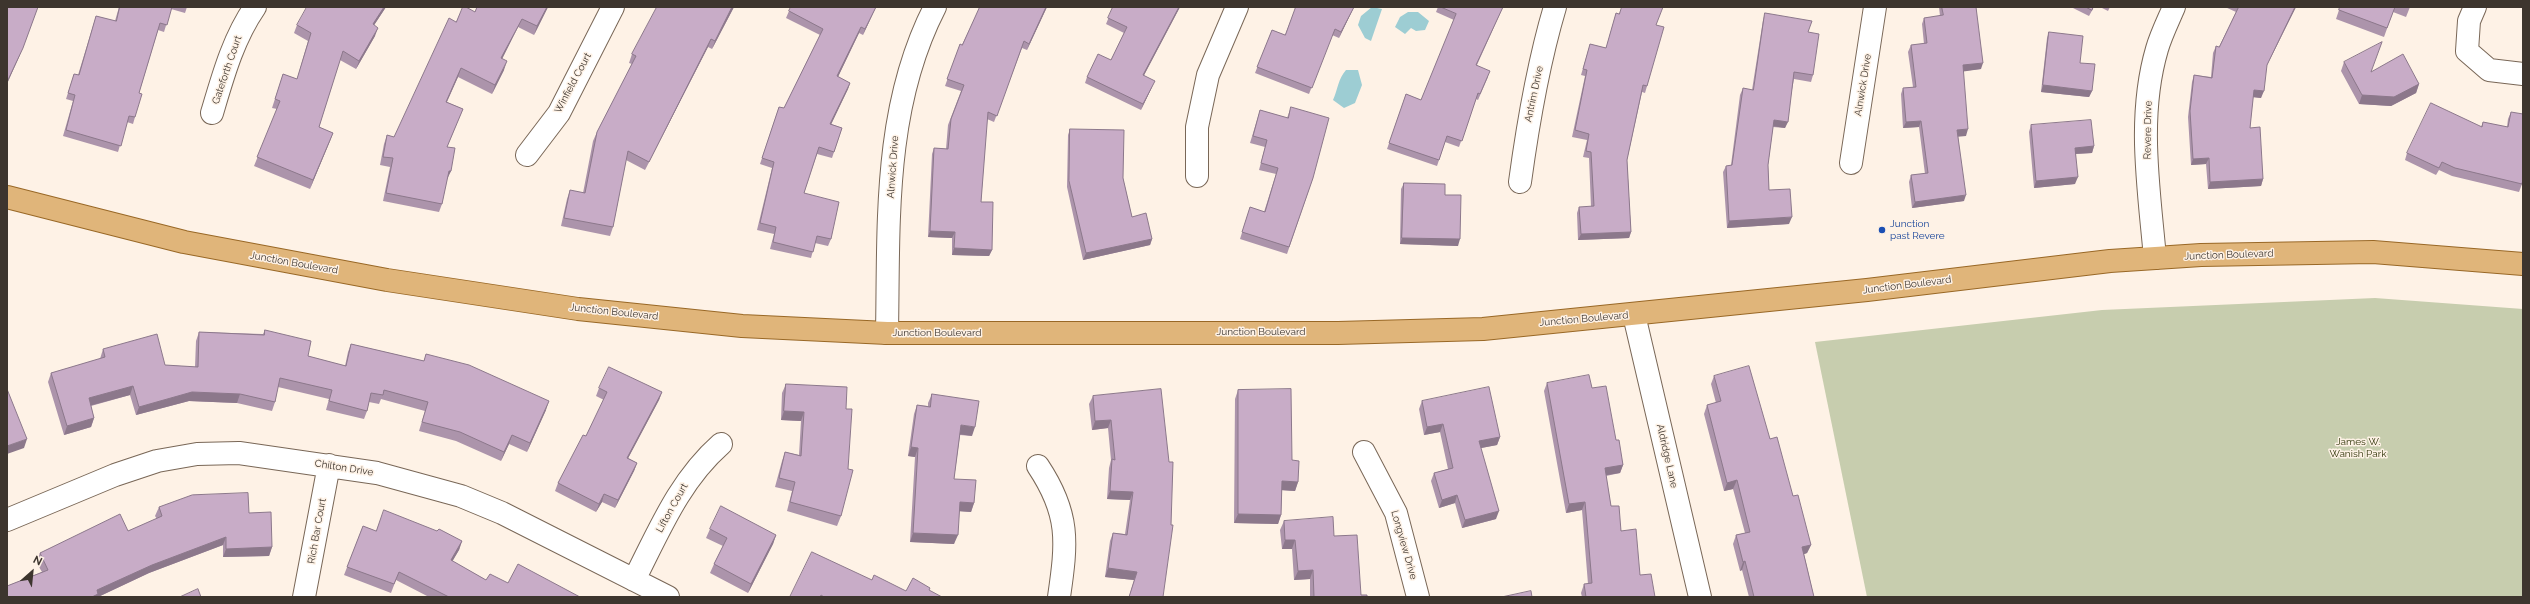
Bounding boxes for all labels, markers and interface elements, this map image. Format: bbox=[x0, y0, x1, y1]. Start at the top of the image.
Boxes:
street label: Gateforth Court bbox=[210, 34, 244, 106]
street label: Winfield Court bbox=[552, 51, 594, 115]
street label: Alnwick Drive bbox=[1852, 53, 1874, 117]
street label: Antrim Drive bbox=[1522, 65, 1546, 123]
street label: Revere Drive bbox=[2141, 101, 2155, 159]
street label: Alnwick Drive bbox=[885, 135, 901, 199]
place label: Junction past Revere bbox=[1890, 218, 1945, 242]
marker: Junction past Revere bbox=[1877, 225, 1887, 235]
street label: Junction Boulevard bbox=[2184, 247, 2274, 263]
street label: Junction Boulevard bbox=[249, 249, 339, 277]
street label: Junction Boulevard bbox=[1862, 274, 1952, 296]
street label: Junction Boulevard bbox=[569, 301, 659, 323]
street label: Junction Boulevard bbox=[1539, 309, 1629, 329]
street label: Junction Boulevard bbox=[1216, 326, 1306, 338]
street label: Junction Boulevard bbox=[892, 327, 982, 339]
street label: Aldridge Lane bbox=[1654, 423, 1680, 489]
park label: James W. Wanish Park bbox=[2329, 436, 2387, 460]
street label: Chilton Drive bbox=[314, 457, 374, 479]
street label: Lifton Court bbox=[654, 481, 690, 535]
street label: Rich Bar Court bbox=[305, 497, 329, 565]
street label: Longview Drive bbox=[1388, 509, 1420, 581]
north arrow bbox=[12, 552, 52, 592]
text: N bbox=[31, 553, 44, 569]

